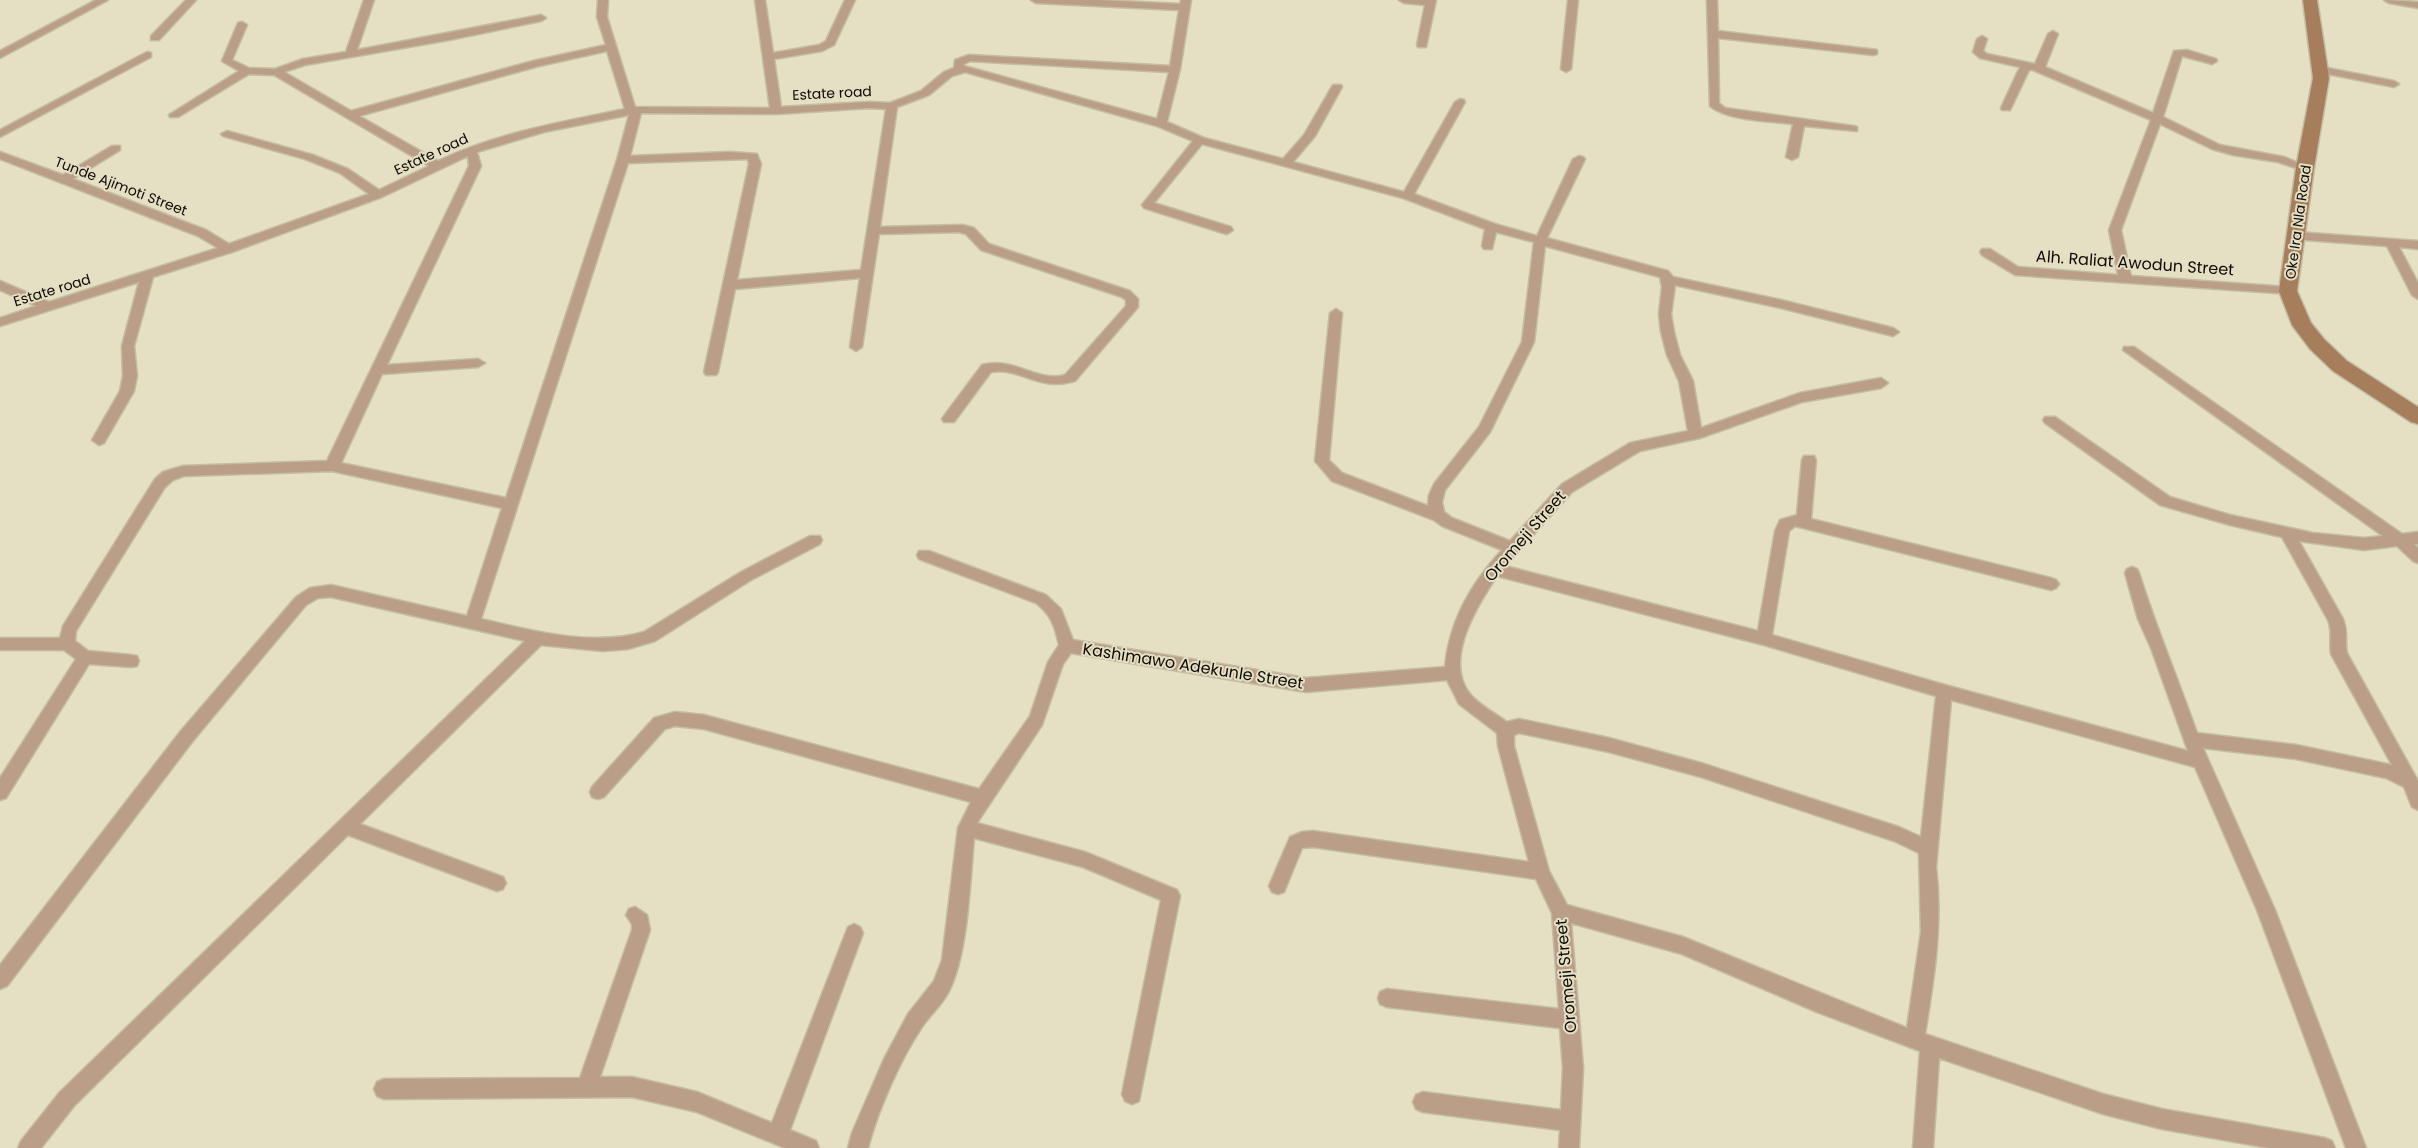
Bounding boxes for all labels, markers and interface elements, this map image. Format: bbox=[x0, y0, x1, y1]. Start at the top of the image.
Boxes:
street label: Estate road bbox=[792, 81, 872, 105]
street label: Estate road bbox=[391, 128, 471, 180]
street label: Tunde Ajimoti Street bbox=[52, 152, 190, 220]
street label: Oke Ira Nla Road bbox=[2280, 163, 2316, 281]
street label: Alh. Raliat Awodun Street bbox=[2035, 245, 2235, 281]
street label: Estate road bbox=[11, 269, 93, 311]
street label: Oromeji Street bbox=[1479, 485, 1571, 587]
street label: Kashimawo Adekunle Street bbox=[1081, 637, 1305, 695]
street label: Oromeji Street bbox=[1550, 918, 1582, 1034]

